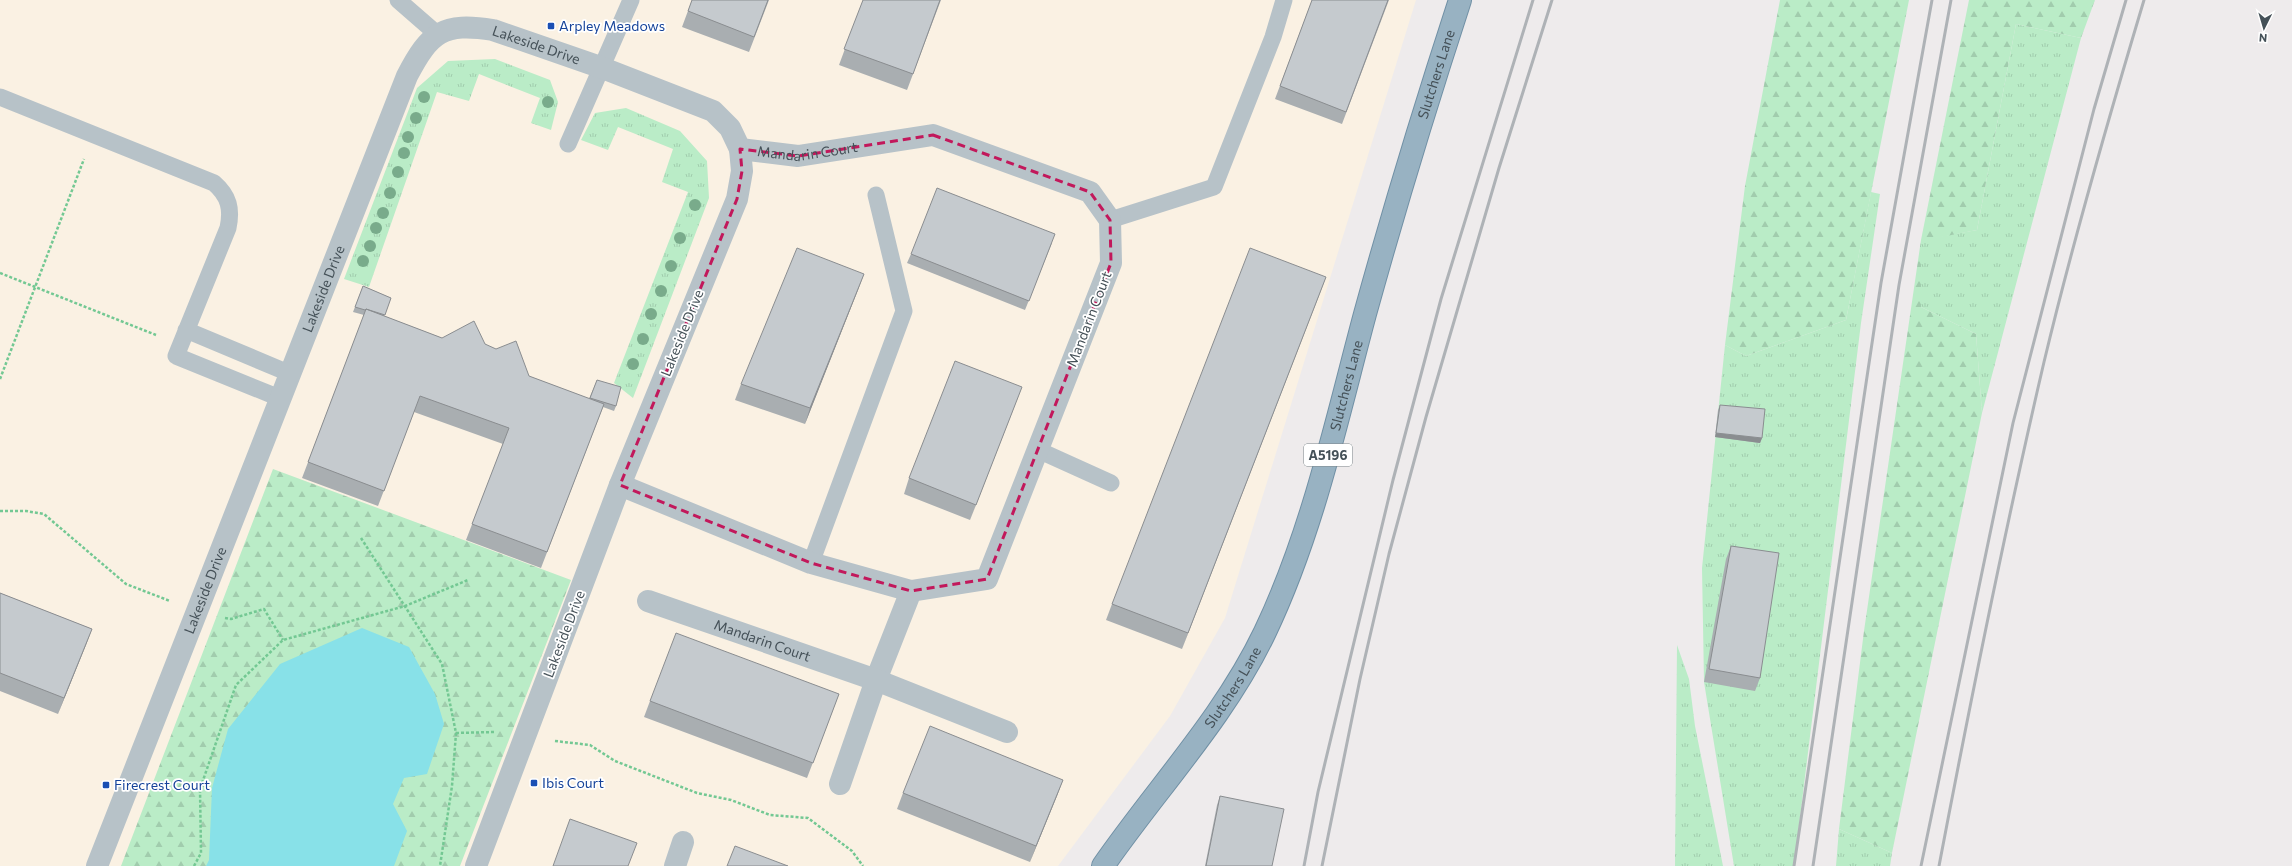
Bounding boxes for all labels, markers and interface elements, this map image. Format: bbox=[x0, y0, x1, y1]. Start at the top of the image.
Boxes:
north arrow bbox=[2244, 8, 2284, 48]
place label: Arpley Meadows bbox=[559, 17, 665, 34]
street label: Lakeside Drive bbox=[490, 21, 583, 68]
marker: Arpley Meadows bbox=[546, 21, 556, 31]
street label: Slutchers Lane bbox=[1414, 27, 1458, 121]
text: N bbox=[2258, 32, 2268, 45]
street label: Mandarin Court bbox=[756, 138, 859, 164]
street label: Lakeside Drive bbox=[298, 243, 348, 335]
street label: Mandarin Court bbox=[1062, 268, 1115, 369]
street label: Lakeside Drive bbox=[656, 287, 707, 379]
street label: Slutchers Lane bbox=[1326, 338, 1366, 433]
road number: A5196 bbox=[1304, 444, 1352, 466]
street label: Lakeside Drive bbox=[180, 544, 229, 636]
street label: Lakeside Drive bbox=[539, 588, 588, 680]
street label: Mandarin Court bbox=[712, 616, 813, 665]
street label: Slutchers Lane bbox=[1200, 644, 1264, 731]
place label: Ibis Court bbox=[542, 774, 604, 791]
place label: Firecrest Court bbox=[114, 776, 210, 793]
marker: Ibis Court bbox=[529, 778, 539, 788]
marker: Firecrest Court bbox=[101, 780, 111, 790]

